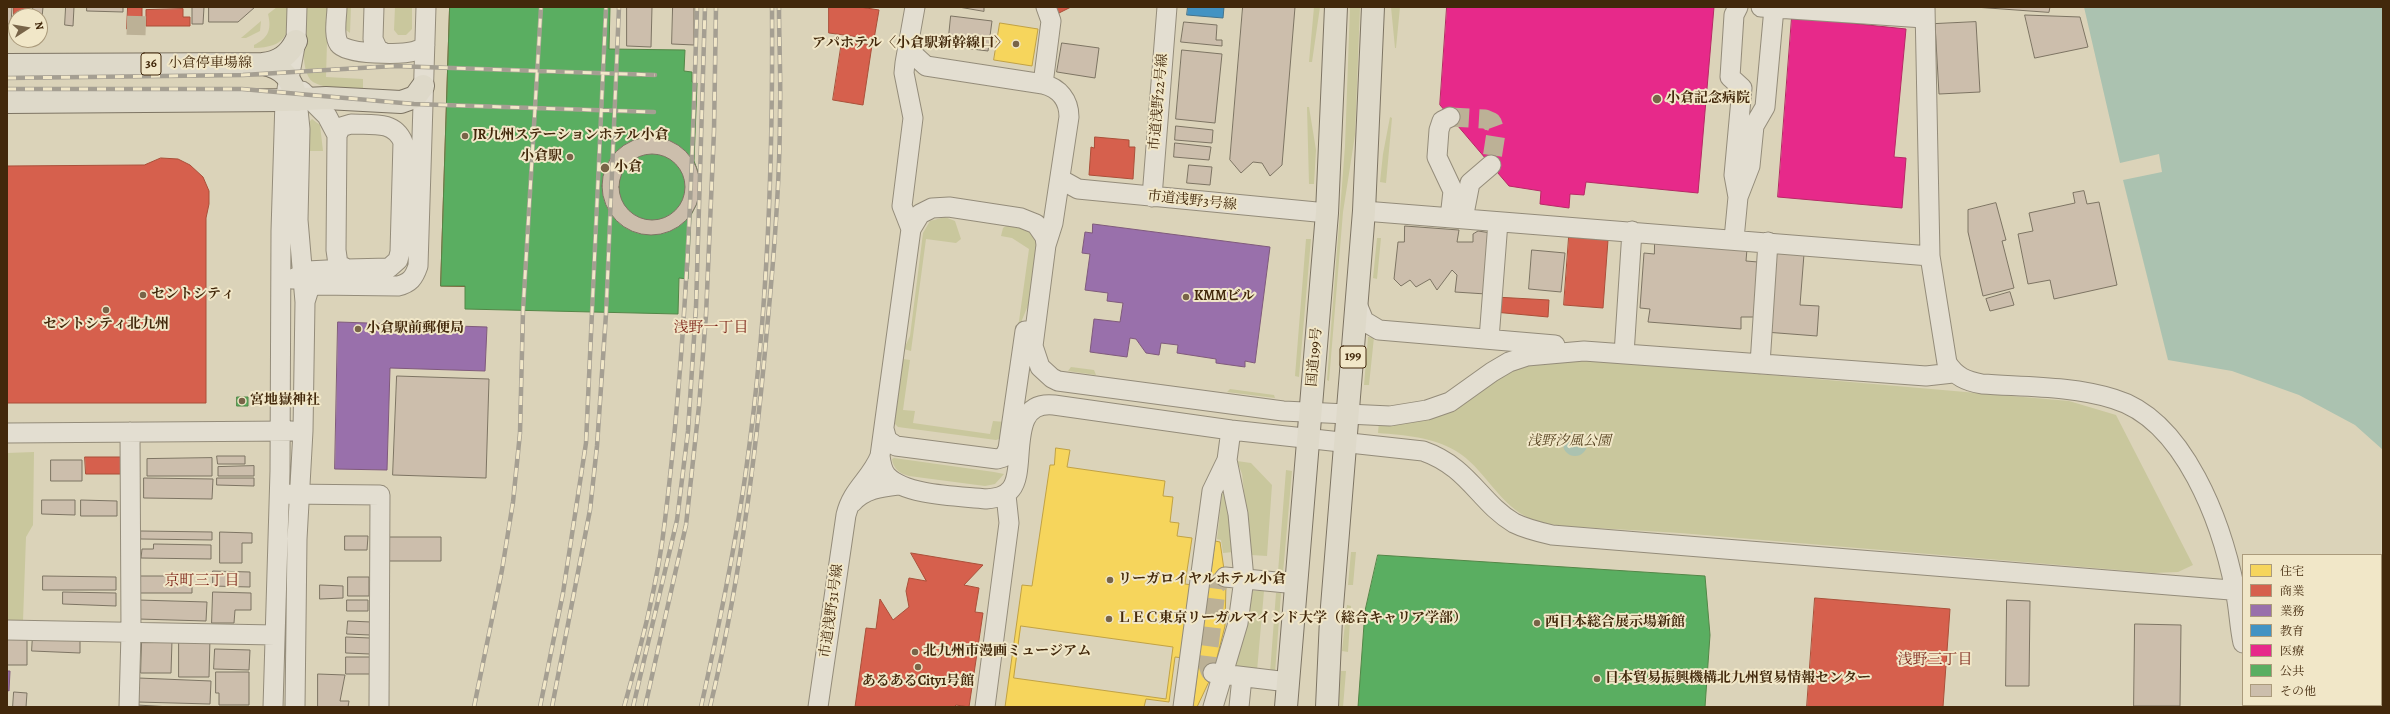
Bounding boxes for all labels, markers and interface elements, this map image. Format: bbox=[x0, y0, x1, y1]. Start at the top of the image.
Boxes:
north arrow bbox=[8, 8, 48, 48]
text: N bbox=[31, 20, 47, 31]
place label: アパホテル〈小倉駅新幹線口〉 bbox=[812, 36, 1008, 52]
marker: アパホテル〈小倉駅新幹線口〉 bbox=[1011, 39, 1021, 49]
road number: 36 bbox=[141, 53, 161, 75]
street label: 市道浅野22号線 bbox=[1146, 53, 1172, 151]
street label: 小倉停車場線 bbox=[168, 56, 252, 72]
place label: 小倉記念病院 bbox=[1666, 91, 1750, 107]
marker: 小倉記念病院 bbox=[1651, 93, 1663, 105]
place label: JR九州ステーションホテル小倉 bbox=[473, 128, 668, 144]
marker: JR九州ステーションホテル小倉 bbox=[460, 131, 470, 141]
place label: 小倉駅 bbox=[520, 149, 562, 165]
marker: 小倉駅 bbox=[565, 152, 575, 162]
place label: 小倉 bbox=[614, 160, 642, 176]
marker: 小倉 bbox=[599, 162, 611, 174]
street label: 市道浅野3号線 bbox=[1146, 188, 1238, 214]
place label: セントシティ bbox=[151, 287, 235, 303]
place label: KMMビル bbox=[1194, 289, 1255, 305]
marker: セントシティ bbox=[138, 290, 148, 300]
marker: KMMビル bbox=[1181, 292, 1191, 302]
marker: セントシティ北九州 bbox=[101, 305, 111, 315]
place label: セントシティ北九州 bbox=[43, 317, 169, 333]
district label: 浅野一丁目 bbox=[674, 319, 748, 337]
place label: 小倉駅前郵便局 bbox=[366, 321, 464, 337]
marker: 小倉駅前郵便局 bbox=[353, 324, 363, 334]
street label: 国道199号 bbox=[1304, 327, 1326, 387]
road number: 199 bbox=[1340, 346, 1366, 368]
place label: 宮地嶽神社 bbox=[250, 393, 320, 409]
marker: 宮地嶽神社 bbox=[237, 396, 247, 406]
park label: 浅野汐風公園 bbox=[1527, 434, 1611, 450]
legend bbox=[2242, 554, 2382, 706]
street label: 市道浅野31号線 bbox=[817, 563, 847, 659]
text: 住宅 bbox=[2280, 563, 2304, 579]
district label: 京町三丁目 bbox=[165, 572, 239, 590]
place label: リーガロイヤルホテル小倉 bbox=[1118, 572, 1286, 588]
marker: リーガロイヤルホテル小倉 bbox=[1105, 575, 1115, 585]
text: 商業 bbox=[2280, 583, 2304, 599]
text: 業務 bbox=[2280, 603, 2304, 619]
place label: ＬＥＣ東京リーガルマインド大学（総合キャリア学部） bbox=[1117, 611, 1467, 627]
marker: ＬＥＣ東京リーガルマインド大学（総合キャリア学部） bbox=[1104, 614, 1114, 624]
place label: 西日本総合展示場新館 bbox=[1545, 615, 1685, 631]
marker: 西日本総合展示場新館 bbox=[1532, 618, 1542, 628]
text: 教育 bbox=[2280, 623, 2304, 639]
text: 医療 bbox=[2280, 643, 2304, 659]
place label: 北九州市漫画ミュージアム bbox=[923, 644, 1091, 660]
marker: 北九州市漫画ミュージアム bbox=[910, 647, 920, 657]
district label: 浅野三丁目 bbox=[1898, 651, 1972, 669]
marker: あるあるCity1号館 bbox=[913, 662, 923, 672]
text: 公共 bbox=[2280, 663, 2304, 679]
place label: 日本貿易振興機構北九州貿易情報センター bbox=[1605, 671, 1871, 687]
place label: あるあるCity1号館 bbox=[862, 674, 974, 690]
marker: 日本貿易振興機構北九州貿易情報センター bbox=[1592, 674, 1602, 684]
text: その他 bbox=[2280, 683, 2316, 699]

